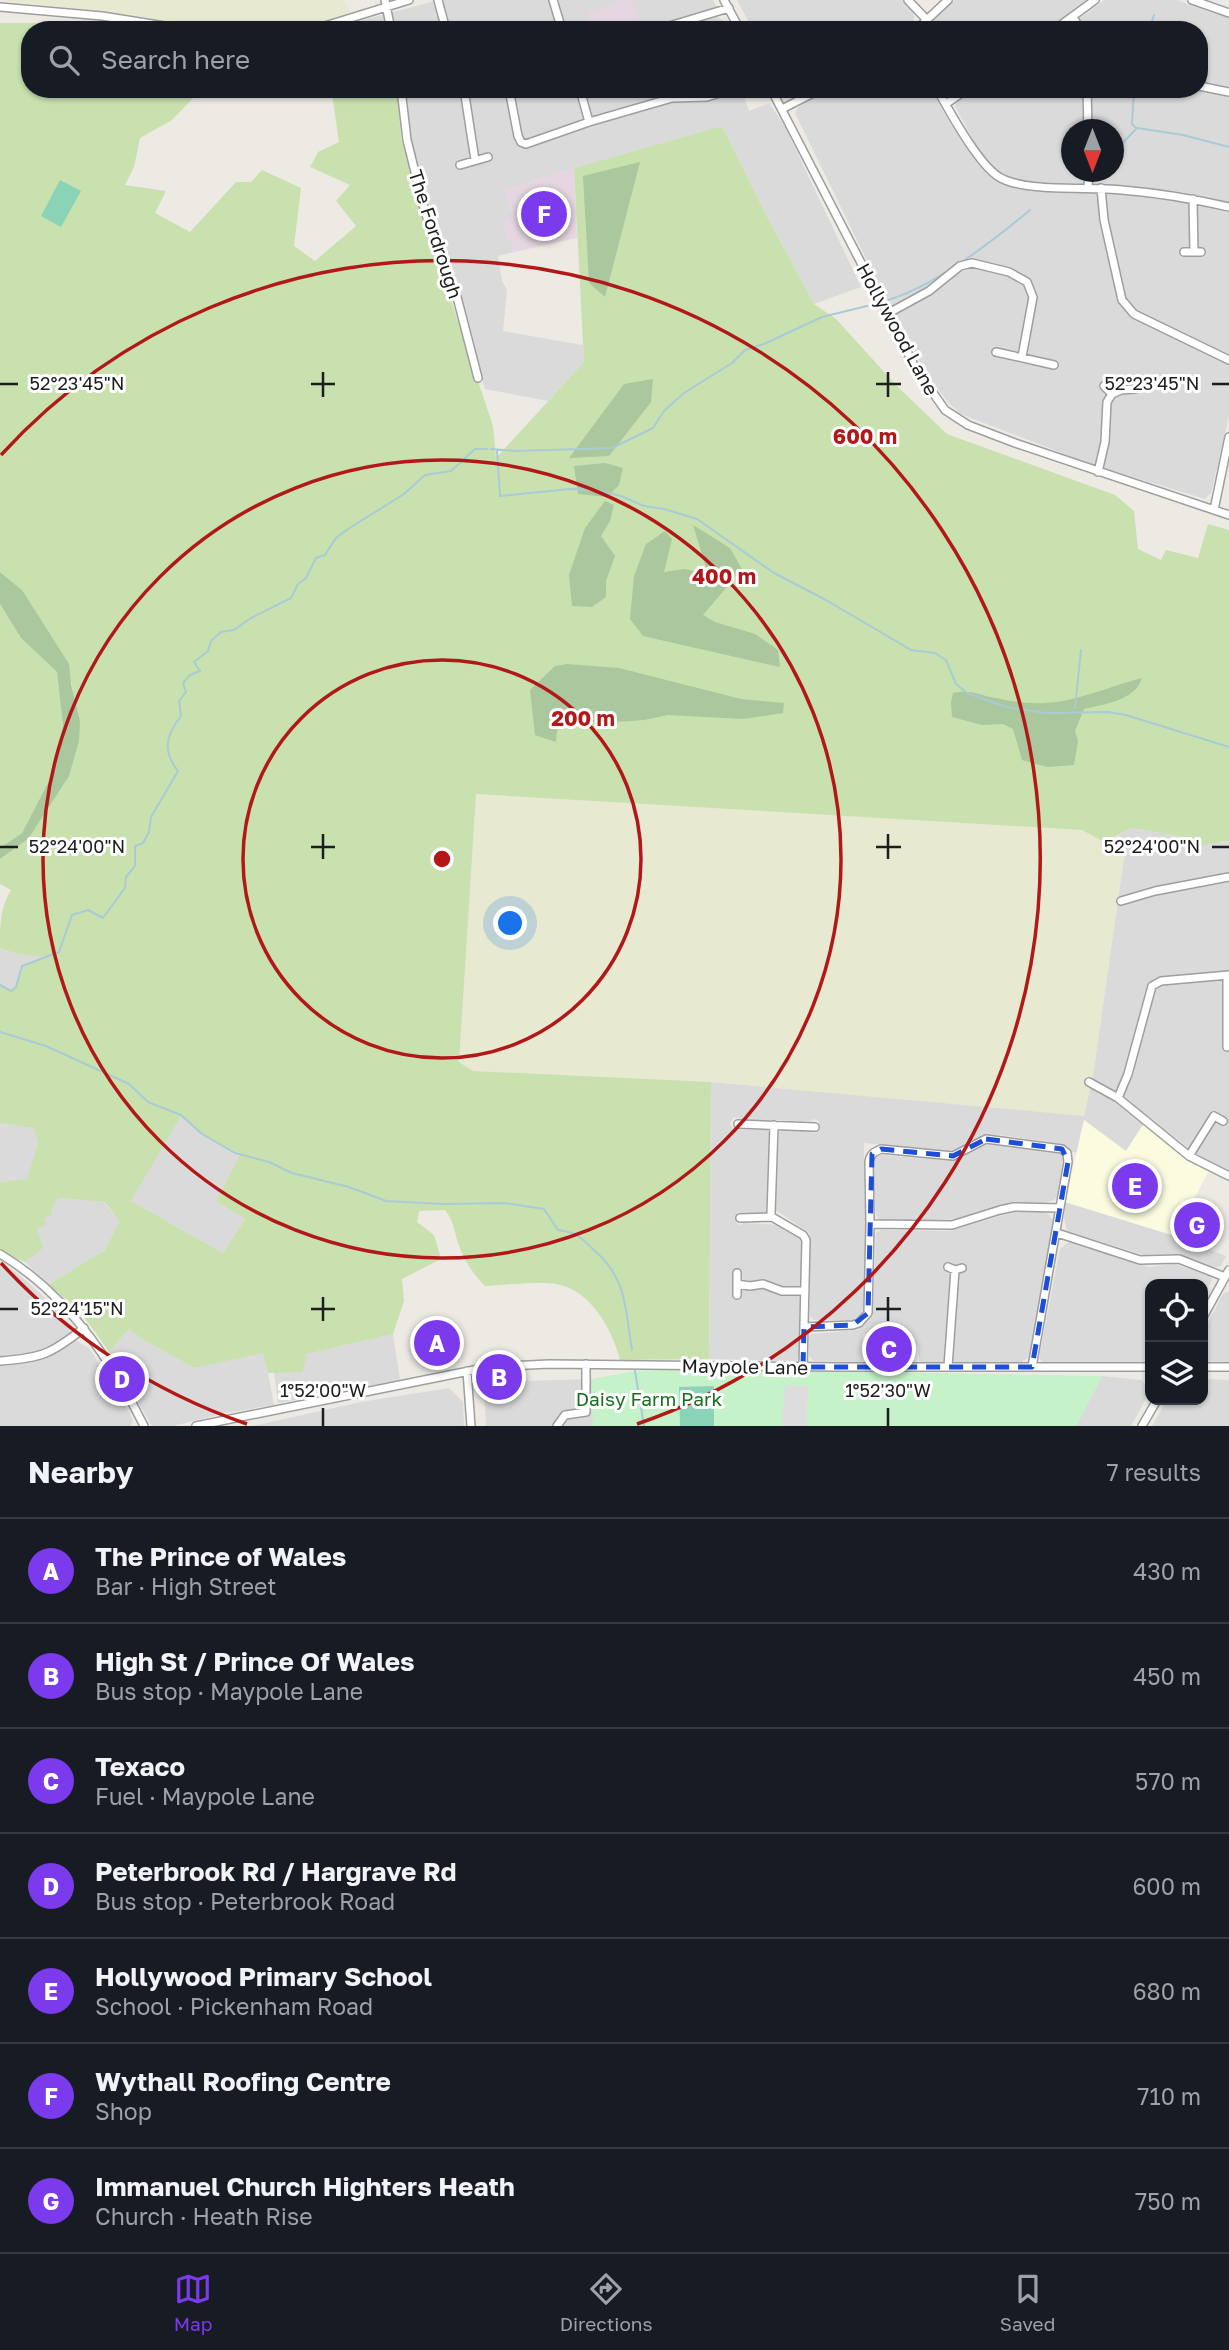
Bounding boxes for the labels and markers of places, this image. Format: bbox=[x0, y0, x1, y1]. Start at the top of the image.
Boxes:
pin: F bbox=[521, 188, 567, 240]
centre of rings bbox=[430, 847, 454, 871]
pin: E bbox=[1112, 1160, 1158, 1212]
pin: G bbox=[1174, 1199, 1220, 1251]
pin: A bbox=[414, 1317, 460, 1369]
pin: C bbox=[866, 1323, 912, 1375]
pin: B bbox=[476, 1351, 522, 1403]
pin: D bbox=[99, 1353, 145, 1405]

